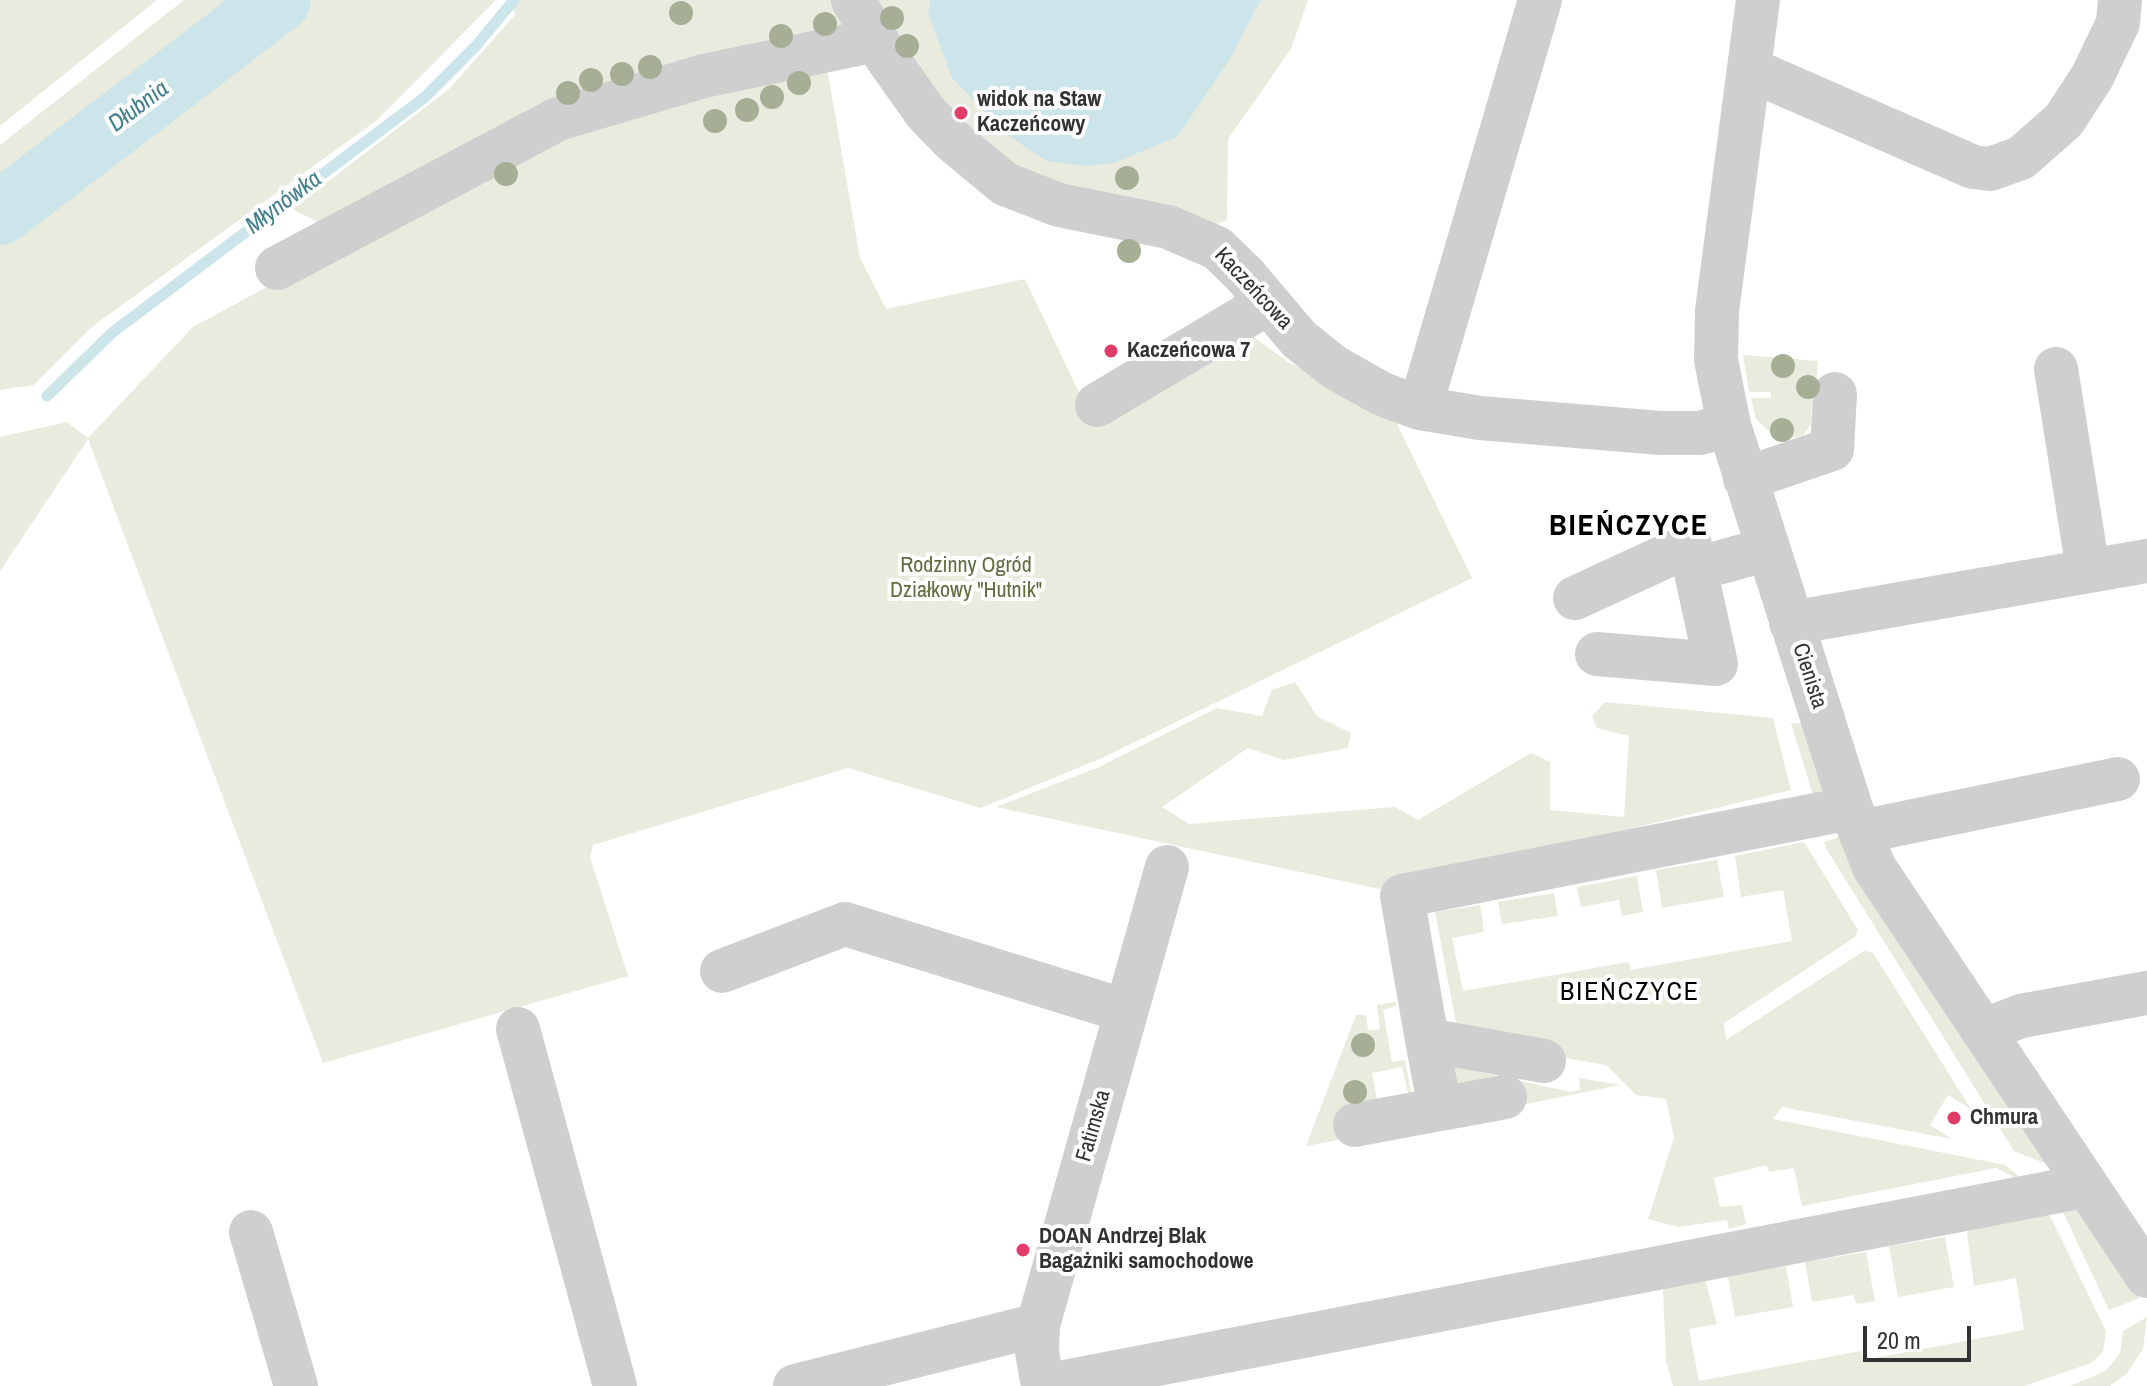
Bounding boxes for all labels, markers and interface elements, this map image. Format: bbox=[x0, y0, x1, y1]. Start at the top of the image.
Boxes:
water label: Dłubnia bbox=[103, 75, 175, 139]
place label: widok na Staw Kaczeńcowy bbox=[977, 87, 1101, 138]
marker: widok na Staw Kaczeńcowy bbox=[952, 104, 970, 122]
water label: Młynówka bbox=[240, 165, 328, 241]
street label: Kaczeńcowa bbox=[1208, 243, 1298, 335]
place label: Kaczeńcowa 7 bbox=[1127, 338, 1250, 364]
marker: Kaczeńcowa 7 bbox=[1102, 342, 1120, 360]
district label: BIEŃCZYCE bbox=[1549, 509, 1709, 545]
park label: Rodzinny Ogród Działkowy "Hutnik" bbox=[890, 553, 1042, 604]
street label: Cienista bbox=[1786, 640, 1832, 712]
district label: BIEŃCZYCE bbox=[1560, 977, 1700, 1009]
street label: Fatimska bbox=[1071, 1087, 1117, 1165]
place label: Chmura bbox=[1970, 1105, 2038, 1131]
marker: Chmura bbox=[1945, 1109, 1963, 1127]
place label: DOAN Andrzej Blak Bagażniki samochodowe bbox=[1039, 1224, 1254, 1276]
marker: DOAN Andrzej Blak Bagażniki samochodowe bbox=[1014, 1241, 1032, 1259]
scale bar bbox=[1867, 1310, 1975, 1360]
text: 20 m bbox=[1877, 1324, 1921, 1356]

